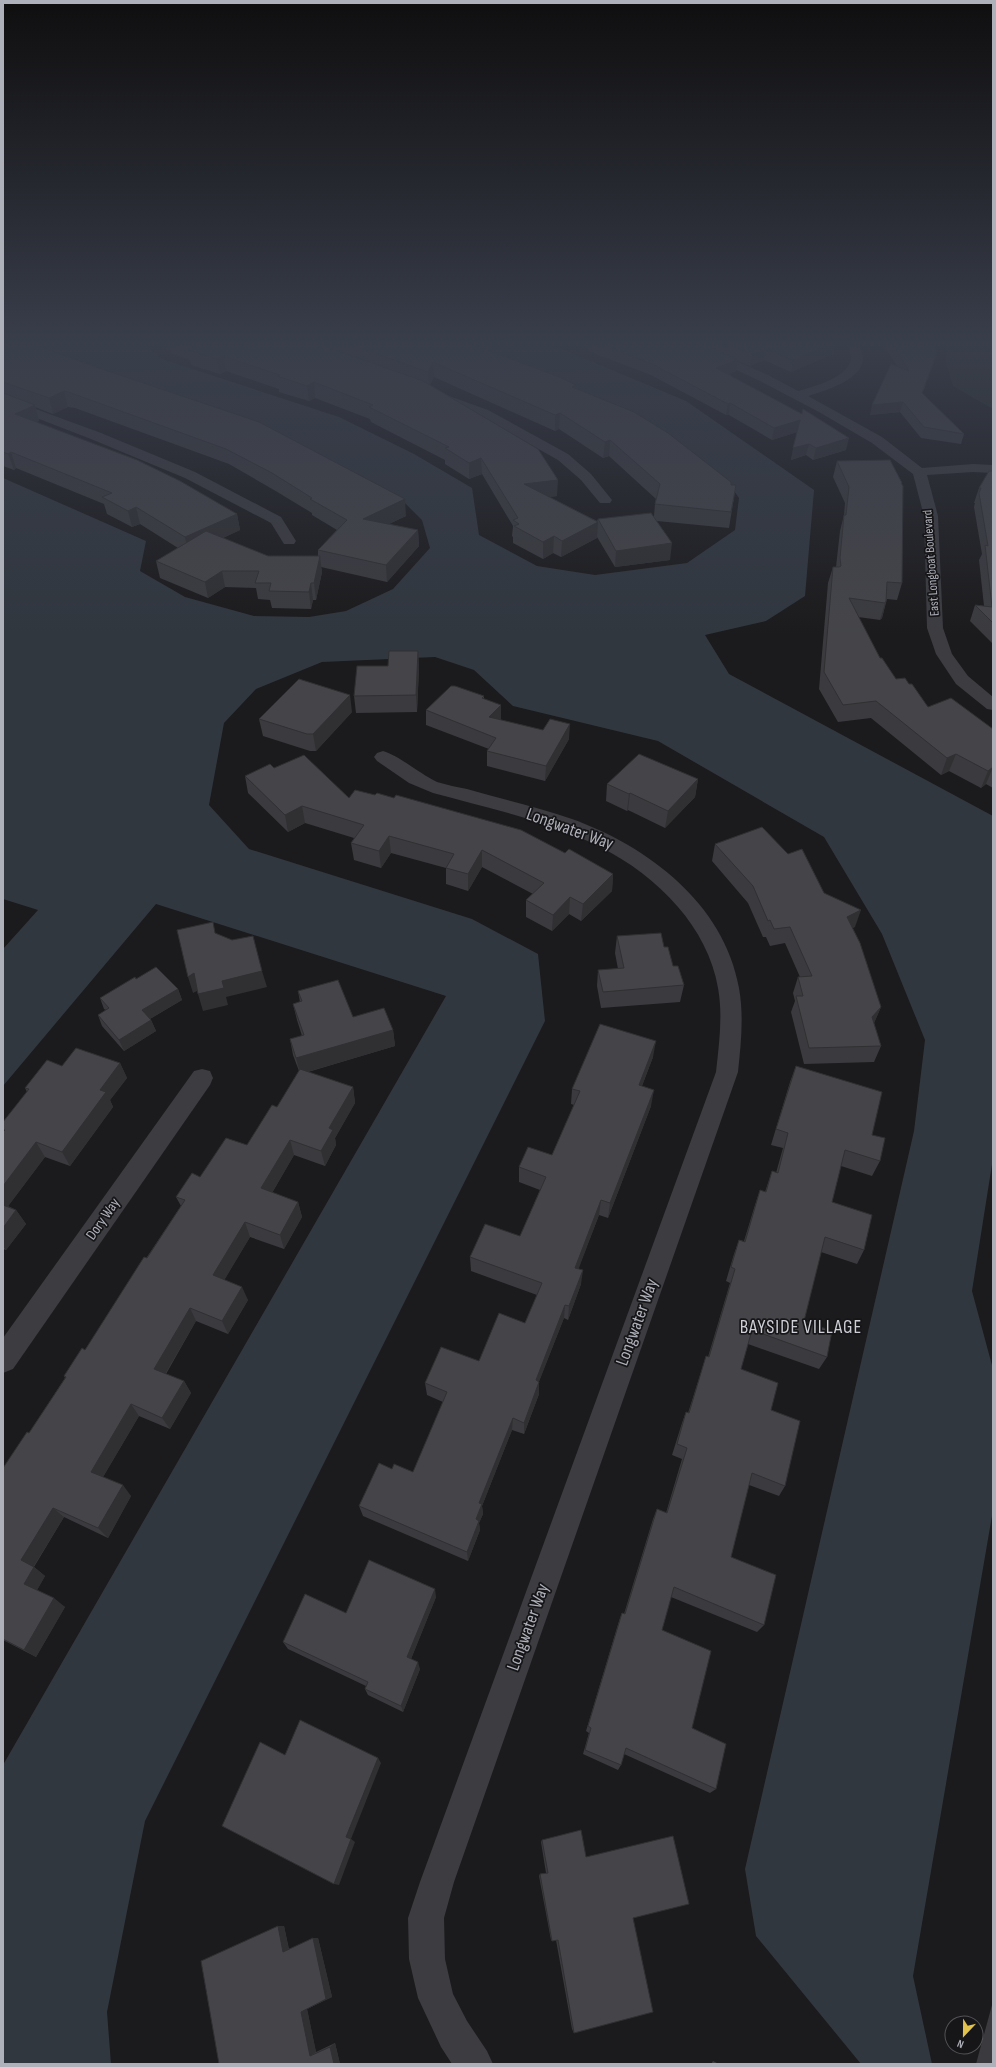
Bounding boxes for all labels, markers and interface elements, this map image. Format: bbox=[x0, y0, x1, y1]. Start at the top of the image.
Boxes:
street label: East Longboat Boulevard bbox=[919, 509, 943, 617]
street label: Longwater Way bbox=[524, 804, 616, 854]
street label: Dory Way bbox=[82, 1194, 124, 1244]
street label: Longwater Way bbox=[612, 1276, 662, 1368]
district label: BAYSIDE VILLAGE bbox=[740, 1316, 862, 1339]
street label: Longwater Way bbox=[503, 1581, 553, 1673]
north arrow bbox=[944, 2015, 984, 2055]
text: N bbox=[955, 2037, 966, 2051]

